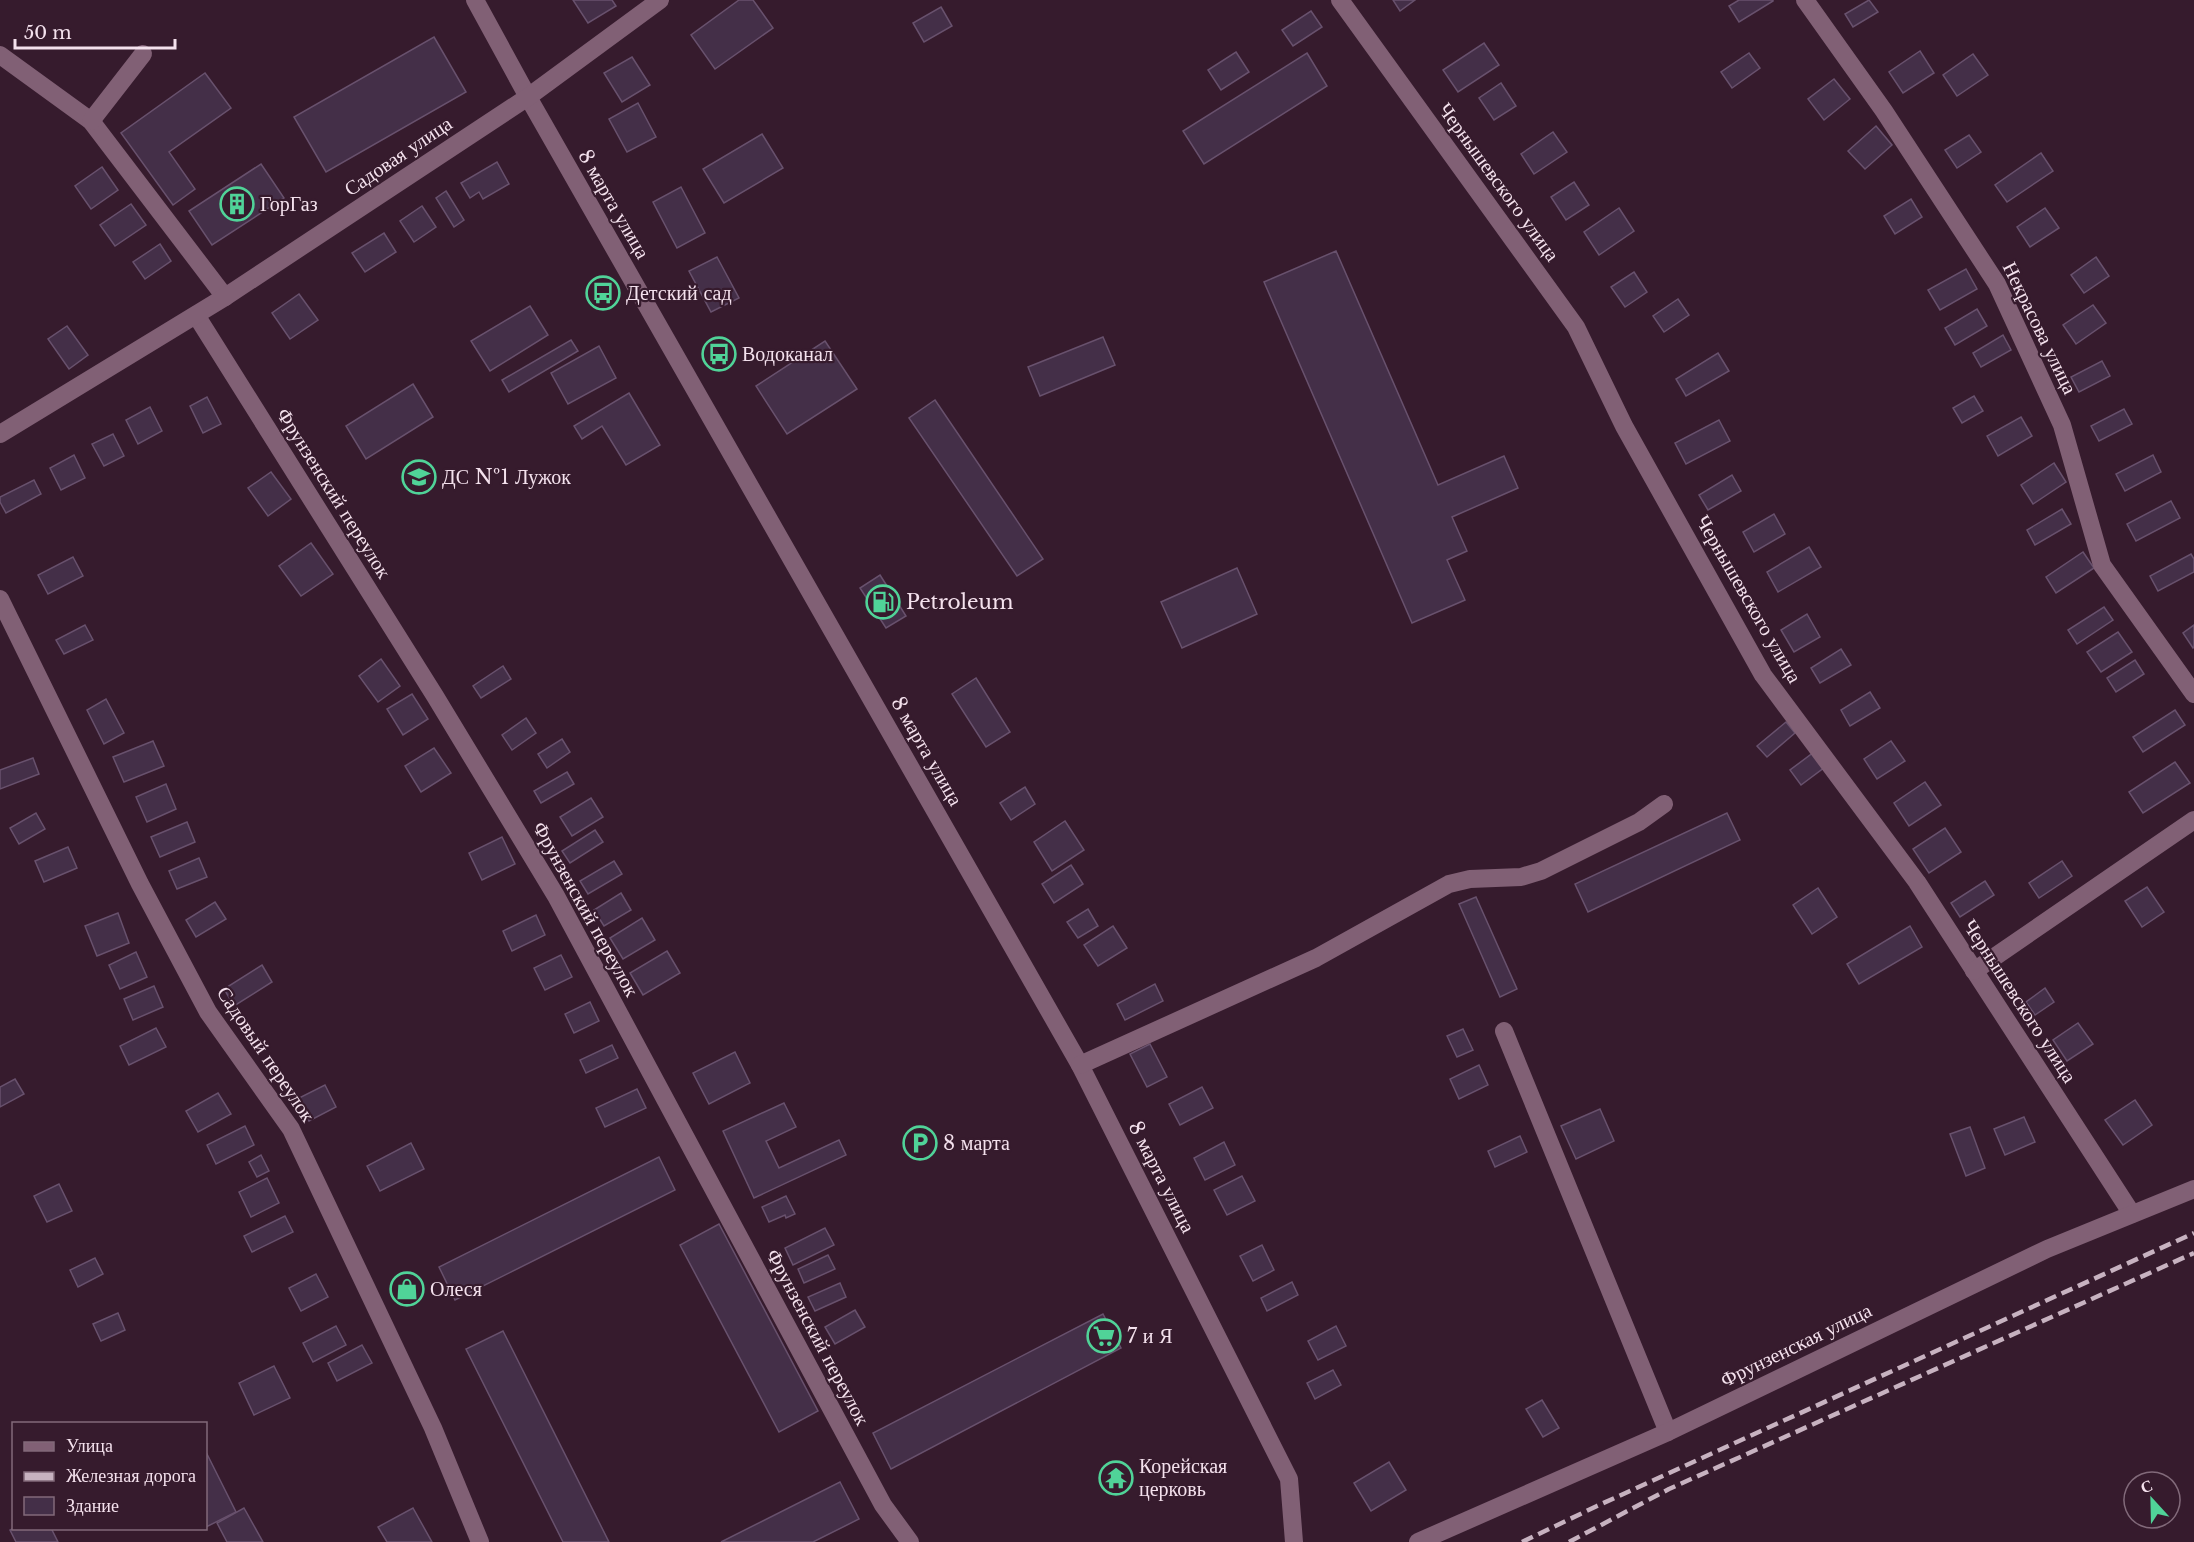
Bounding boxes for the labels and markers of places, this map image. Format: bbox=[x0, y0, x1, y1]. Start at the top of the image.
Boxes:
building icon: ГорГаз bbox=[219, 186, 255, 222]
place label: ГорГаз bbox=[260, 192, 318, 216]
bus stop icon: Детский сад bbox=[585, 275, 621, 311]
place label: Детский сад bbox=[626, 281, 732, 305]
bus stop icon: Водоканал bbox=[701, 336, 737, 372]
place label: Водоканал bbox=[742, 342, 833, 366]
school or university icon: ДС №1 Лужок bbox=[401, 459, 437, 495]
place label: ДС №1 Лужок bbox=[442, 465, 571, 489]
fuel station icon: Petroleum bbox=[865, 584, 901, 620]
place label: Petroleum bbox=[906, 590, 1014, 614]
parking icon: 8 марта bbox=[902, 1125, 938, 1161]
place label: 8 марта bbox=[943, 1131, 1010, 1155]
shop icon: Олеся bbox=[389, 1271, 425, 1307]
place label: Олеся bbox=[430, 1277, 482, 1301]
supermarket icon: 7 и Я bbox=[1086, 1318, 1122, 1354]
place label: 7 и Я bbox=[1127, 1324, 1173, 1348]
place label: Корейская церковь bbox=[1139, 1454, 1227, 1501]
temple icon: Корейская церковь bbox=[1098, 1460, 1134, 1496]

